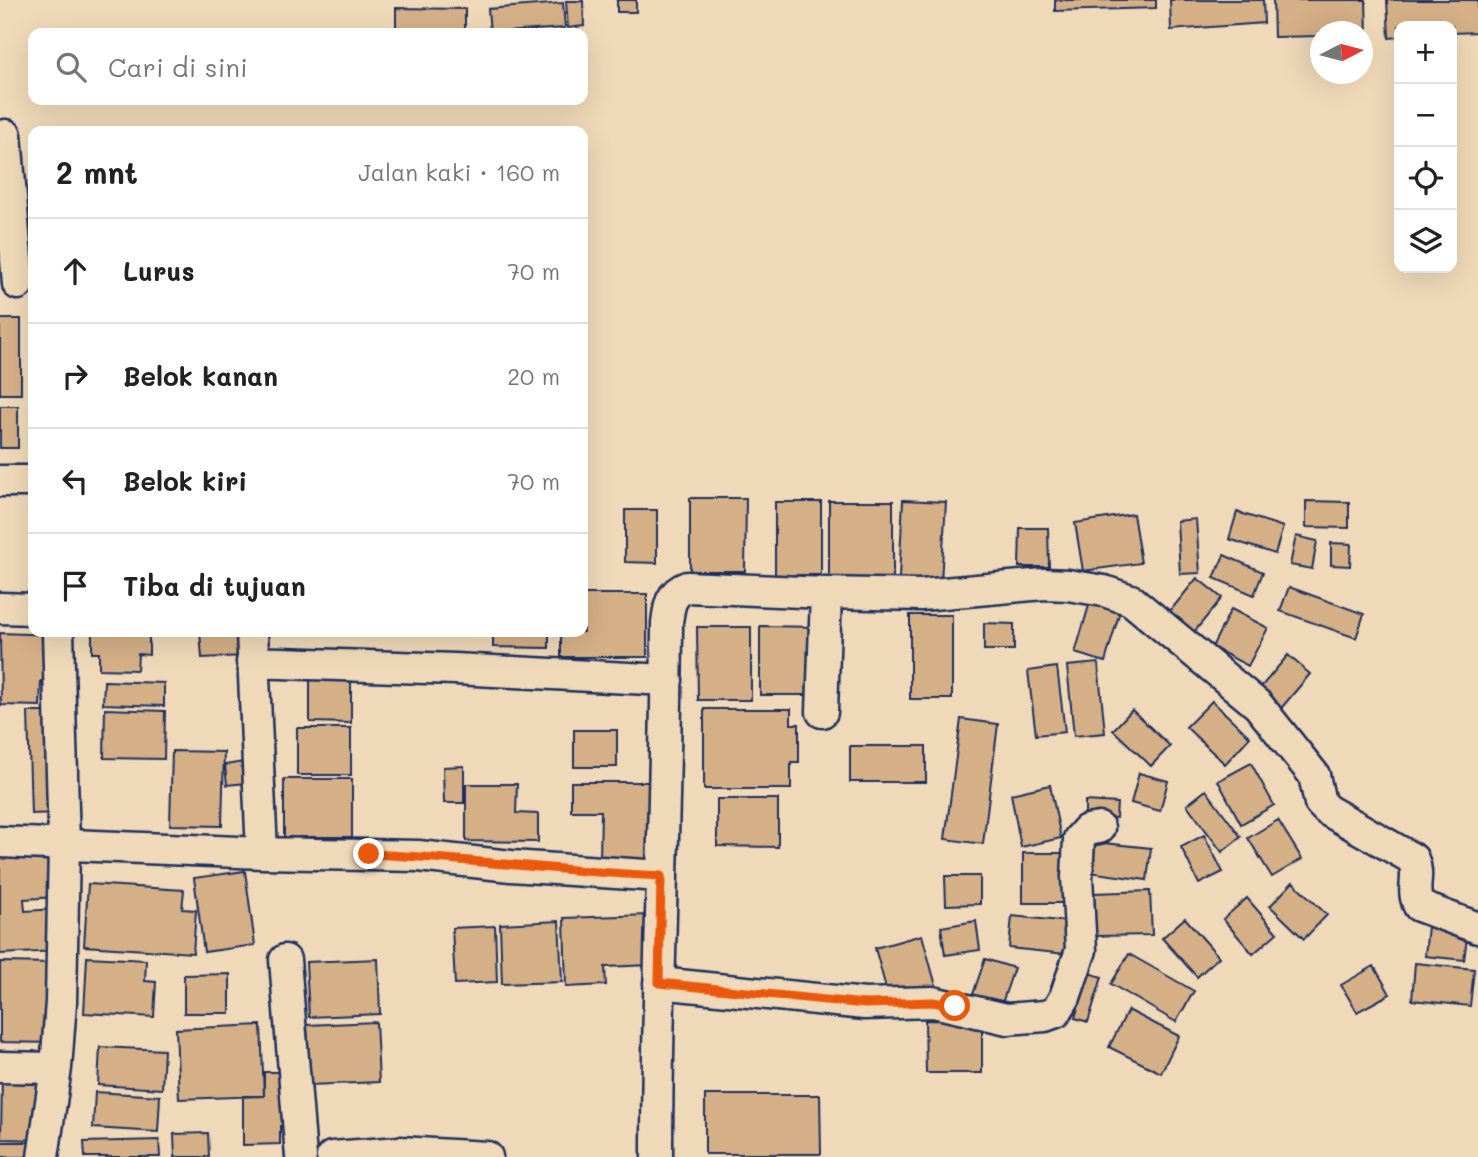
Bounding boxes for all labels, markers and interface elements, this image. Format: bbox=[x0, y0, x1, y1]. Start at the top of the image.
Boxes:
north arrow bbox=[1310, 21, 1373, 84]
map controls bbox=[1394, 21, 1457, 273]
button: + bbox=[1394, 21, 1457, 84]
search box bbox=[28, 28, 588, 105]
icon: search bbox=[52, 48, 90, 86]
text: Cari di sini bbox=[108, 50, 248, 84]
button: − bbox=[1394, 84, 1457, 147]
button: locate bbox=[1394, 147, 1457, 210]
text: 2 mnt bbox=[56, 152, 138, 192]
text: Jalan kaki · 160 m bbox=[358, 157, 560, 187]
button: layers bbox=[1394, 210, 1457, 273]
icon: ahead bbox=[56, 252, 94, 290]
text: Lurus bbox=[123, 254, 195, 288]
text: 70 m bbox=[507, 256, 560, 286]
icon: right bbox=[56, 357, 94, 395]
text: Belok kanan bbox=[123, 359, 278, 393]
text: 20 m bbox=[507, 361, 560, 391]
icon: left bbox=[56, 462, 94, 500]
text: Belok kiri bbox=[123, 464, 247, 498]
text: 70 m bbox=[507, 466, 560, 496]
icon: arrive bbox=[56, 567, 94, 605]
text: Tiba di tujuan bbox=[123, 569, 306, 603]
route end bbox=[353, 838, 384, 869]
route start bbox=[939, 990, 970, 1021]

